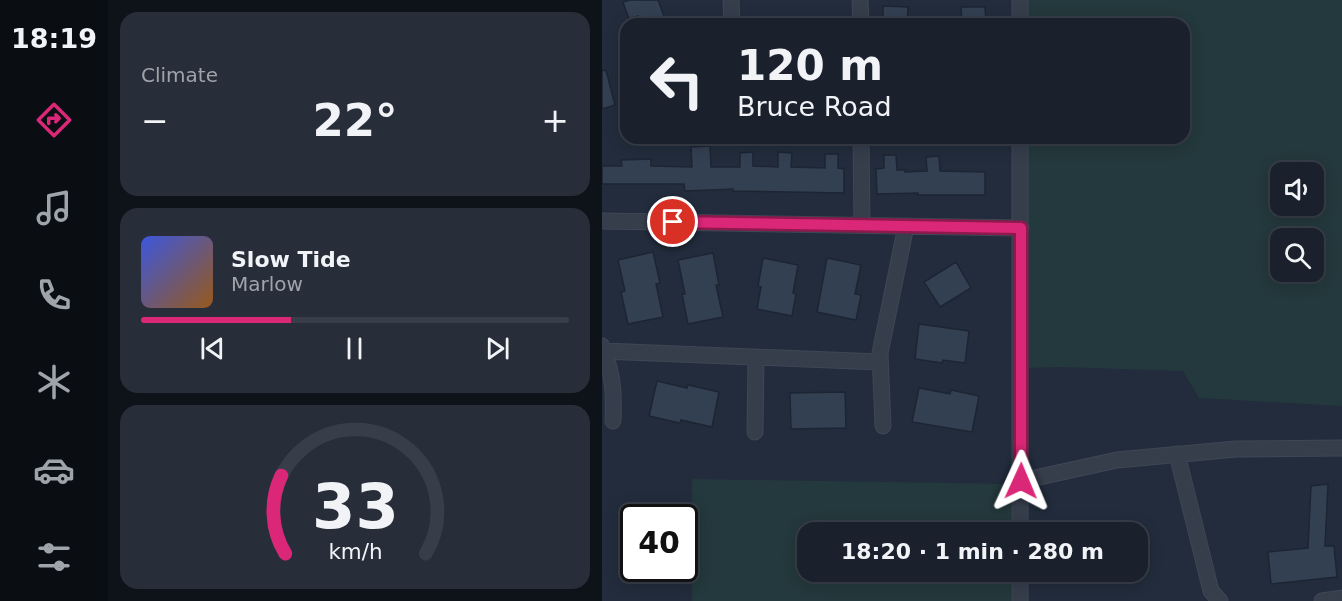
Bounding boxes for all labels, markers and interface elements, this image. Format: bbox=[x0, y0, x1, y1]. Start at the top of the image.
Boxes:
text: 18:19 bbox=[11, 23, 97, 54]
text: 120 m bbox=[737, 41, 883, 90]
icon: left bbox=[638, 42, 716, 120]
text: Climate bbox=[141, 63, 218, 87]
text: Bruce Road bbox=[737, 91, 892, 122]
text: 22° bbox=[312, 94, 398, 147]
icon: directions bbox=[33, 99, 75, 141]
text: − bbox=[141, 101, 169, 140]
text: + bbox=[541, 101, 569, 140]
map controls bbox=[1270, 162, 1324, 282]
button: sound bbox=[1270, 162, 1324, 216]
icon: music bbox=[33, 187, 75, 229]
pin bbox=[647, 196, 698, 247]
icon: arrive bbox=[656, 205, 689, 238]
button: search bbox=[1270, 228, 1324, 282]
text: Slow Tide bbox=[231, 247, 351, 272]
text: Marlow bbox=[231, 272, 303, 296]
icon: phone bbox=[33, 274, 75, 316]
icon: previous bbox=[196, 332, 229, 365]
icon: pause bbox=[338, 332, 371, 365]
icon: next bbox=[481, 332, 514, 365]
icon: climate bbox=[33, 361, 75, 403]
icon: car bbox=[33, 449, 75, 491]
position arrow bbox=[989, 449, 1053, 513]
text: 33 bbox=[312, 470, 398, 543]
speed limit sign: 40 bbox=[620, 504, 698, 582]
icon: filters bbox=[33, 536, 75, 578]
text: km/h bbox=[328, 539, 382, 564]
text: 18:20 · 1 min · 280 m bbox=[841, 539, 1104, 564]

